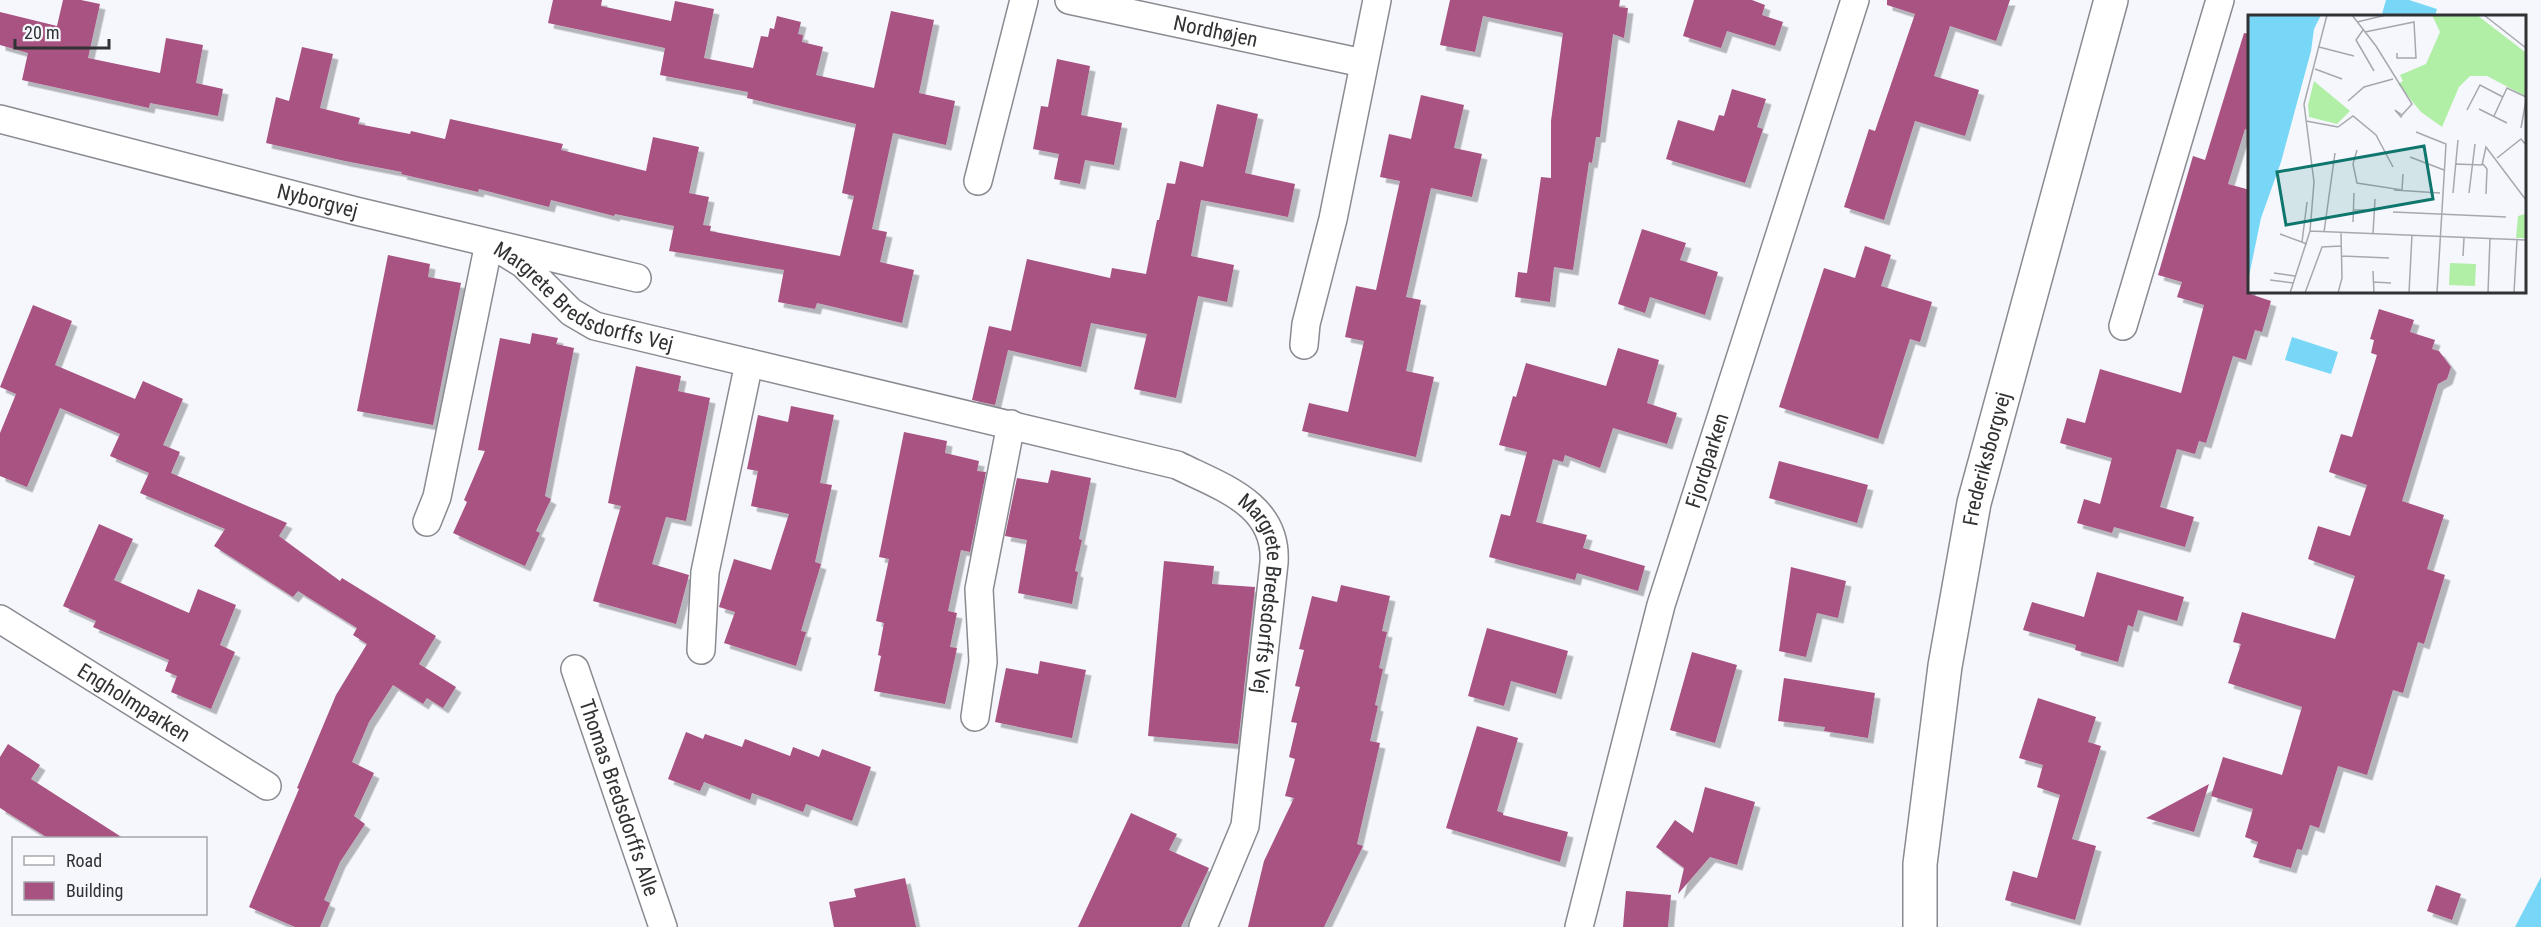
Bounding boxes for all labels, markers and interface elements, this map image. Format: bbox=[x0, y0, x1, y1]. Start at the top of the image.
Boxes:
street label: Nordhøjen bbox=[1171, 11, 1260, 52]
scale bar bbox=[15, 12, 110, 50]
inset map bbox=[2248, 15, 2526, 292]
text: 20 m bbox=[24, 22, 59, 43]
street label: Nyborgvej bbox=[275, 179, 361, 223]
street label: Margrete Bredsdorffs Vej bbox=[489, 237, 676, 356]
street label: Frederiksborgvej bbox=[1958, 389, 2016, 528]
street label: Fjordparken bbox=[1681, 410, 1734, 511]
street label: Margrete Bredsdorffs Vej bbox=[1233, 489, 1286, 695]
street label: Engholmparken bbox=[73, 659, 195, 747]
street label: Thomas Bredsdorffs Alle bbox=[574, 696, 664, 899]
legend bbox=[12, 837, 207, 915]
text: Road bbox=[66, 850, 102, 871]
text: Building bbox=[66, 880, 123, 901]

